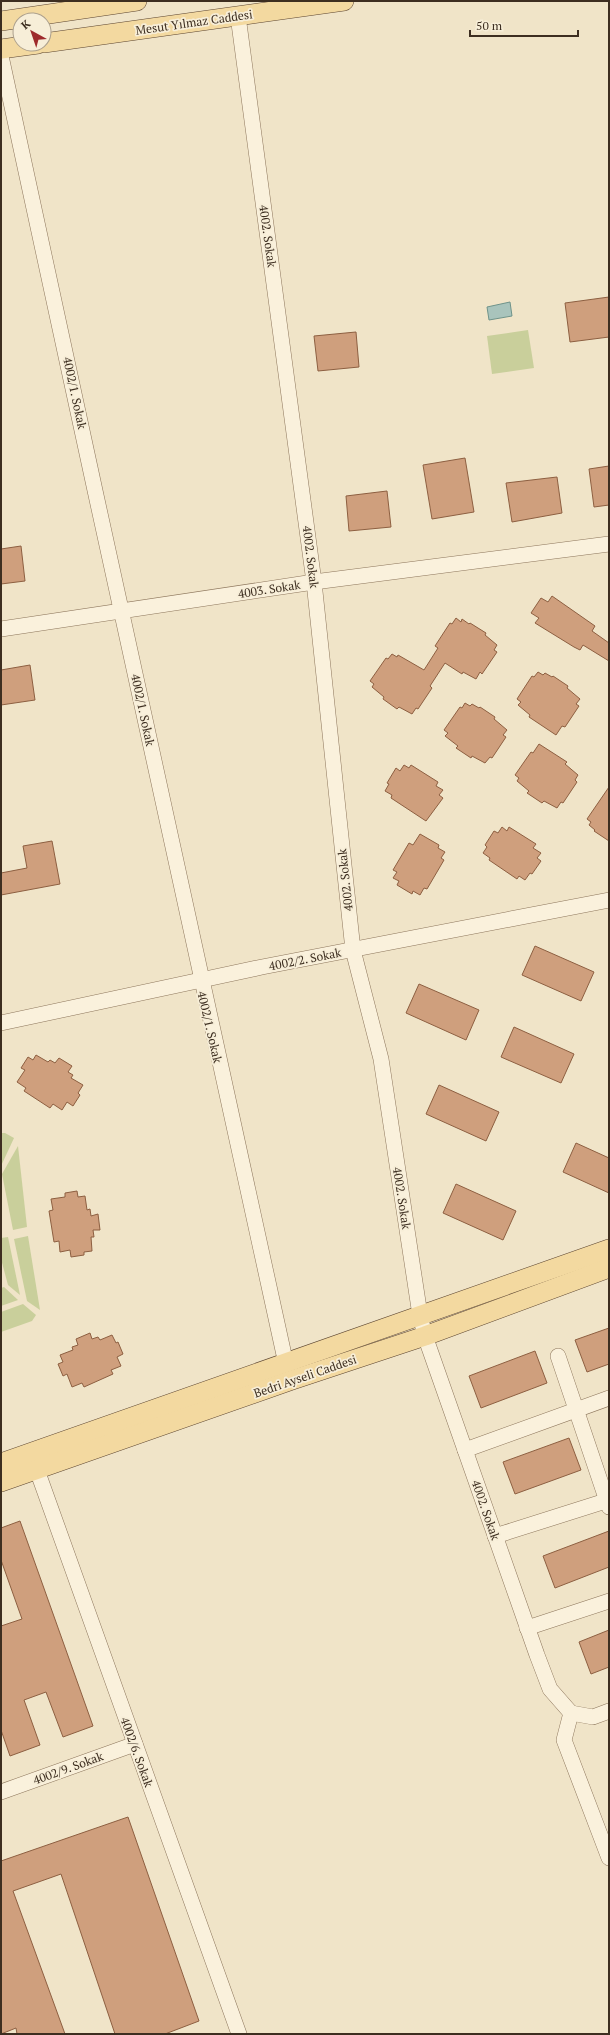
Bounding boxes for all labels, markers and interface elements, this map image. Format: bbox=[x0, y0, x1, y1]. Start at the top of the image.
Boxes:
street label: Mesut Yılmaz Caddesi bbox=[135, 6, 254, 38]
north arrow bbox=[12, 12, 52, 52]
scale bar bbox=[470, 12, 578, 38]
text: K bbox=[18, 16, 33, 32]
text: 50 m bbox=[476, 18, 503, 33]
street label: 4002. Sokak bbox=[256, 204, 280, 269]
street label: 4002/1. Sokak bbox=[60, 356, 90, 431]
street label: 4002. Sokak bbox=[300, 525, 322, 590]
street label: 4003. Sokak bbox=[237, 577, 302, 601]
street label: 4002/1. Sokak bbox=[128, 673, 158, 748]
street label: 4002. Sokak bbox=[334, 847, 356, 912]
street label: 4002/2. Sokak bbox=[268, 944, 343, 973]
street label: 4002/1. Sokak bbox=[194, 990, 226, 1065]
street label: 4002. Sokak bbox=[390, 1166, 414, 1231]
street label: Bedri Ayseli Caddesi bbox=[252, 1351, 359, 1401]
street label: 4002. Sokak bbox=[469, 1478, 504, 1543]
street label: 4002/6. Sokak bbox=[117, 1715, 157, 1790]
street label: 4002/9. Sokak bbox=[31, 1748, 106, 1788]

